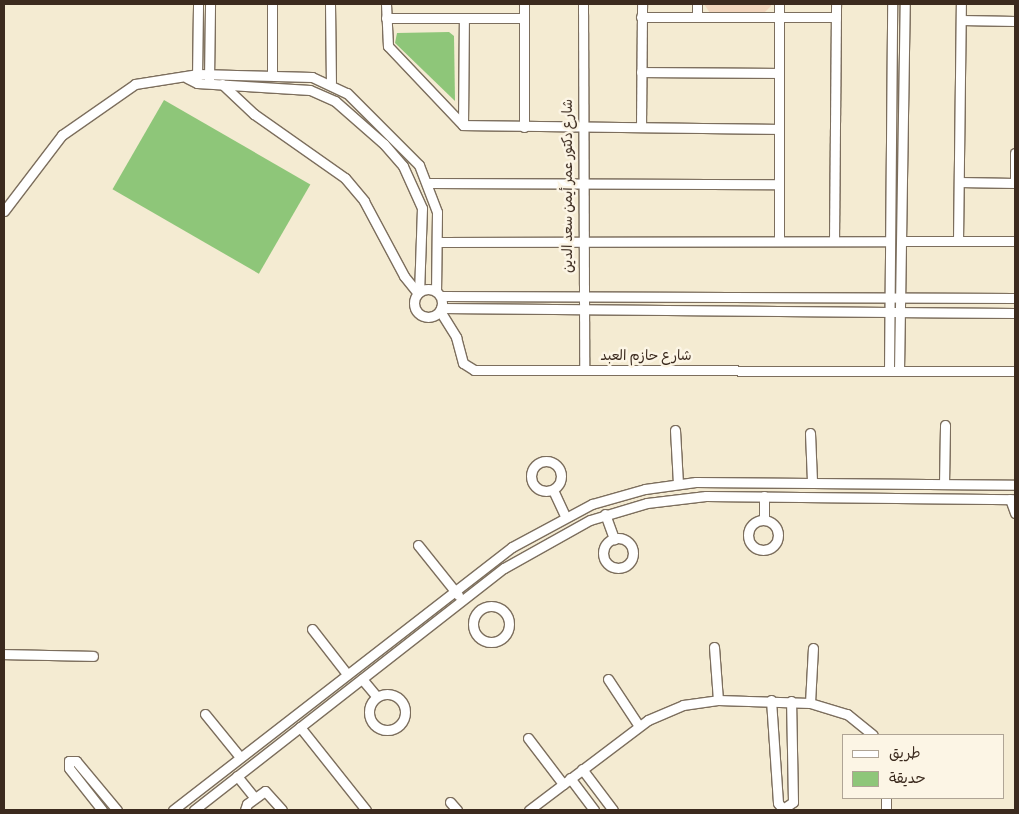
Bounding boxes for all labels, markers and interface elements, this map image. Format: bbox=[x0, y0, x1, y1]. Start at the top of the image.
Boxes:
street label: شارع دكتور عمر أيمن سعد الدين bbox=[560, 99, 576, 273]
street label: شارع حازم العبد bbox=[600, 348, 692, 364]
legend bbox=[842, 734, 1004, 799]
text: طريق bbox=[889, 744, 921, 763]
text: حديقة bbox=[889, 769, 926, 788]

